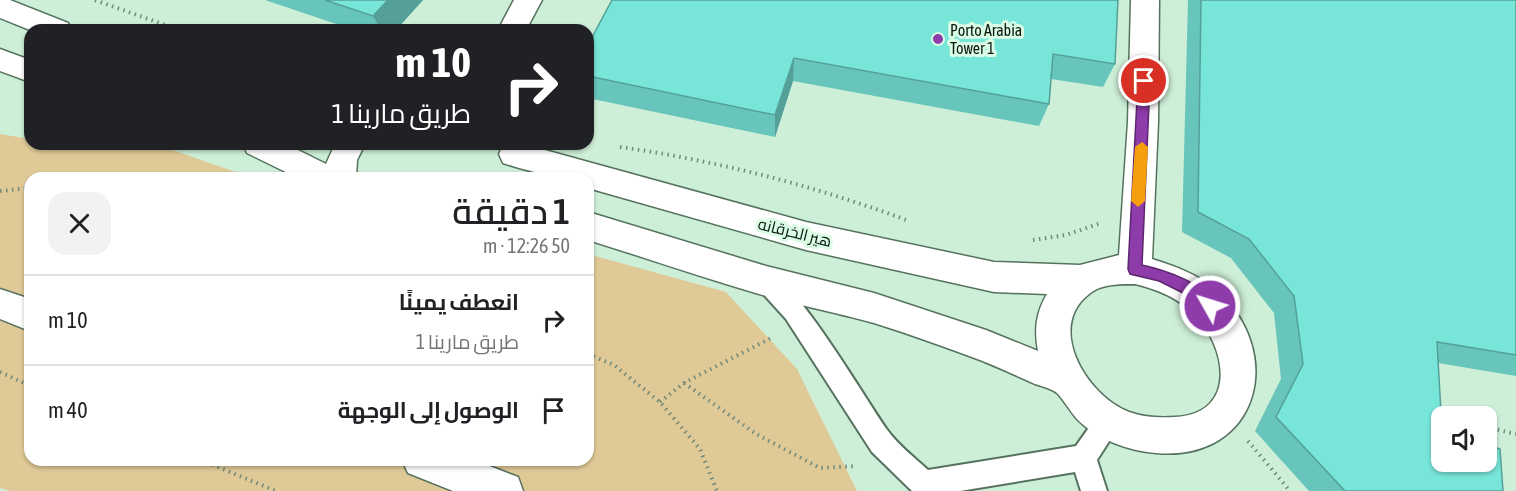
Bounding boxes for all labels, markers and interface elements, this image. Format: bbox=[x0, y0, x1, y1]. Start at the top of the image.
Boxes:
place label: Porto Arabia Tower 1 bbox=[950, 21, 1022, 57]
marker: Porto Arabia Tower 1 bbox=[931, 32, 945, 46]
text: 10 m bbox=[396, 38, 471, 86]
icon: right bbox=[492, 48, 570, 126]
pin bbox=[1118, 55, 1169, 106]
icon: arrive bbox=[1127, 64, 1160, 97]
text: طريق مارينا 1 bbox=[332, 98, 471, 129]
text: 1 دقيقة bbox=[452, 190, 570, 232]
button: close bbox=[48, 192, 111, 255]
street label: هير الخرقانه bbox=[756, 214, 834, 251]
text: 50 m · 12:26 bbox=[483, 234, 570, 257]
position arrow bbox=[1178, 274, 1242, 338]
text: انعطف يمينًا bbox=[399, 289, 519, 315]
icon: right bbox=[537, 304, 570, 337]
text: 10 m bbox=[48, 307, 88, 333]
text: طريق مارينا 1 bbox=[416, 330, 519, 353]
icon: arrive bbox=[537, 394, 570, 427]
text: 40 m bbox=[48, 397, 88, 423]
text: الوصول إلى الوجهة bbox=[338, 397, 519, 423]
map controls bbox=[1431, 406, 1497, 472]
button: sound bbox=[1431, 406, 1497, 472]

